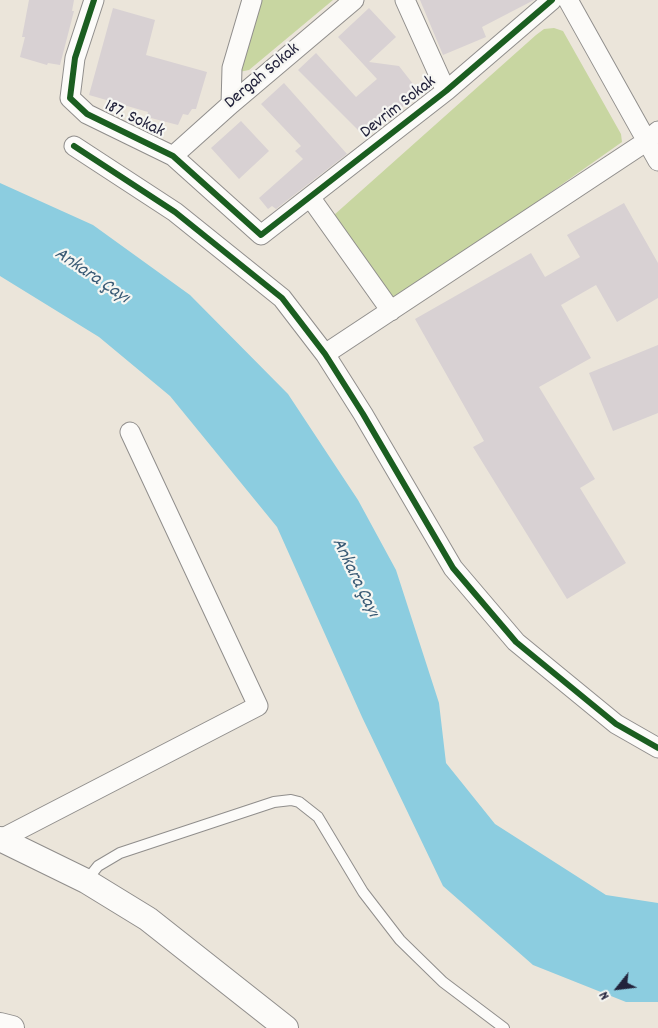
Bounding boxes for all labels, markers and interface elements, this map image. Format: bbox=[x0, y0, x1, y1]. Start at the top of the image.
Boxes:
street label: Dergah Sokak bbox=[221, 39, 305, 115]
street label: Devrim Sokak bbox=[357, 72, 441, 144]
street label: 187. Sokak bbox=[100, 96, 168, 144]
water label: Ankara Çayı bbox=[49, 244, 133, 310]
water label: Ankara Çayı bbox=[325, 535, 383, 621]
north arrow bbox=[593, 963, 643, 1013]
text: N bbox=[594, 987, 615, 1003]

